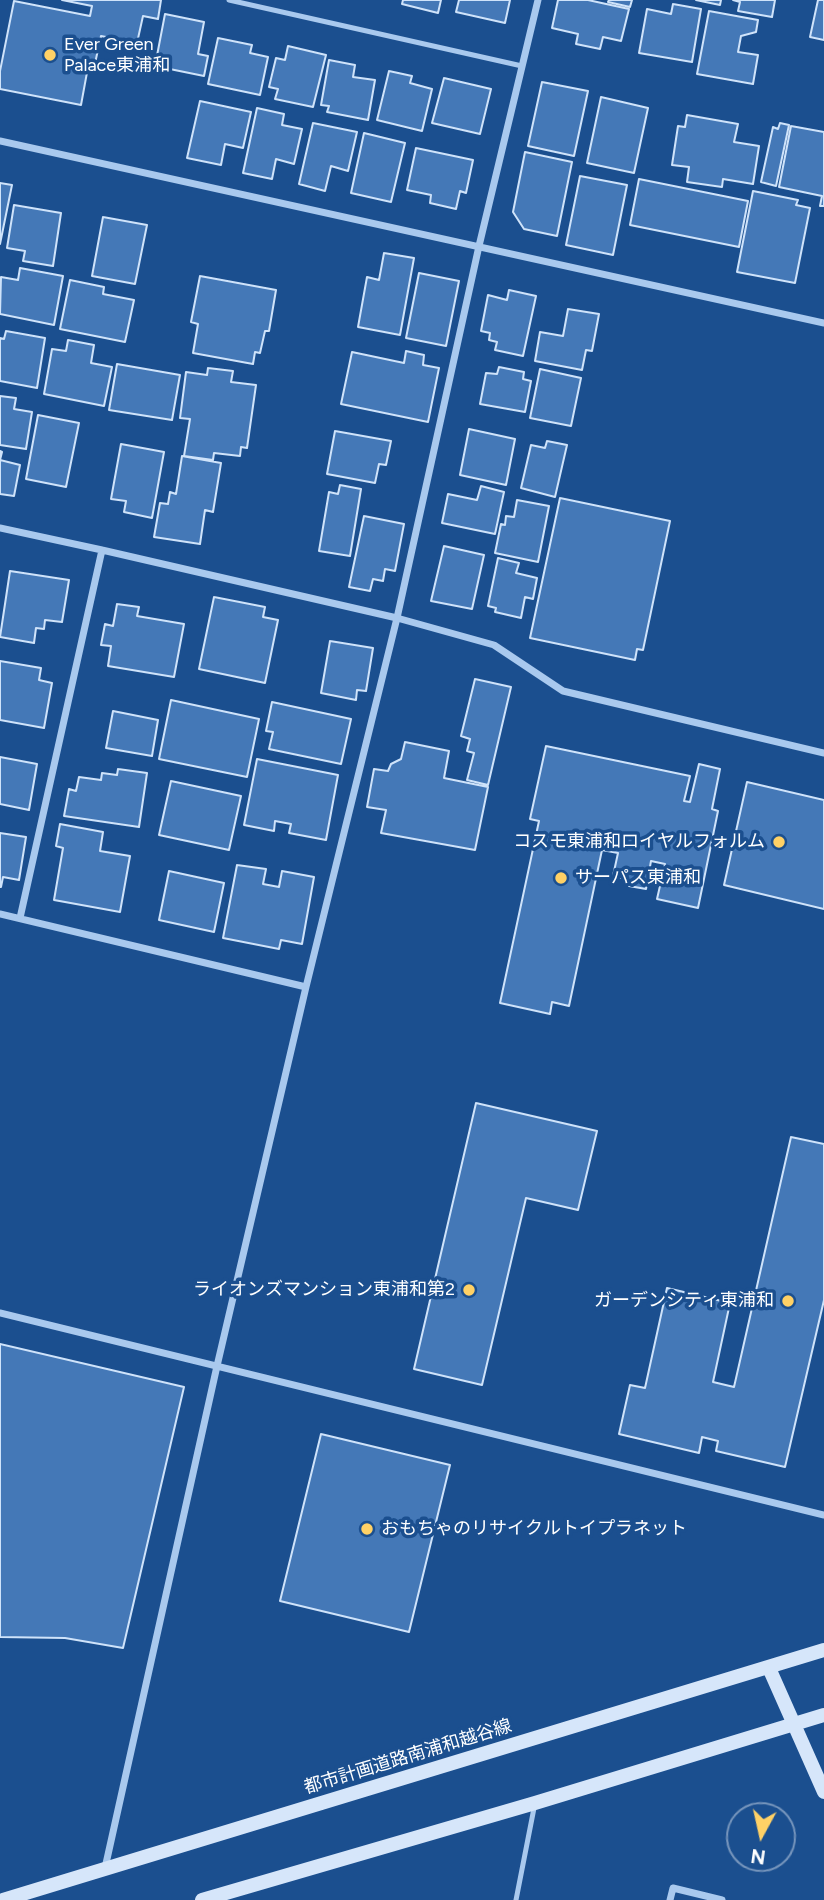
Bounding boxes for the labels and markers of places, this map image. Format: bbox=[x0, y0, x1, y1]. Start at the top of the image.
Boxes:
place label: Ever Green Palace東浦和 bbox=[64, 34, 170, 76]
marker: Ever Green Palace東浦和 bbox=[42, 47, 58, 63]
place label: コスモ東浦和ロイヤルフォルム bbox=[513, 831, 765, 853]
marker: コスモ東浦和ロイヤルフォルム bbox=[771, 834, 787, 850]
place label: サーパス東浦和 bbox=[575, 867, 701, 889]
marker: サーパス東浦和 bbox=[553, 870, 569, 886]
place label: ライオンズマンション東浦和第2 bbox=[193, 1279, 455, 1301]
marker: ライオンズマンション東浦和第2 bbox=[461, 1282, 477, 1298]
place label: ガーデンシティ東浦和 bbox=[594, 1290, 774, 1312]
marker: ガーデンシティ東浦和 bbox=[780, 1293, 796, 1309]
place label: おもちゃのリサイクルトイプラネット bbox=[381, 1518, 687, 1540]
marker: おもちゃのリサイクルトイプラネット bbox=[359, 1521, 375, 1537]

